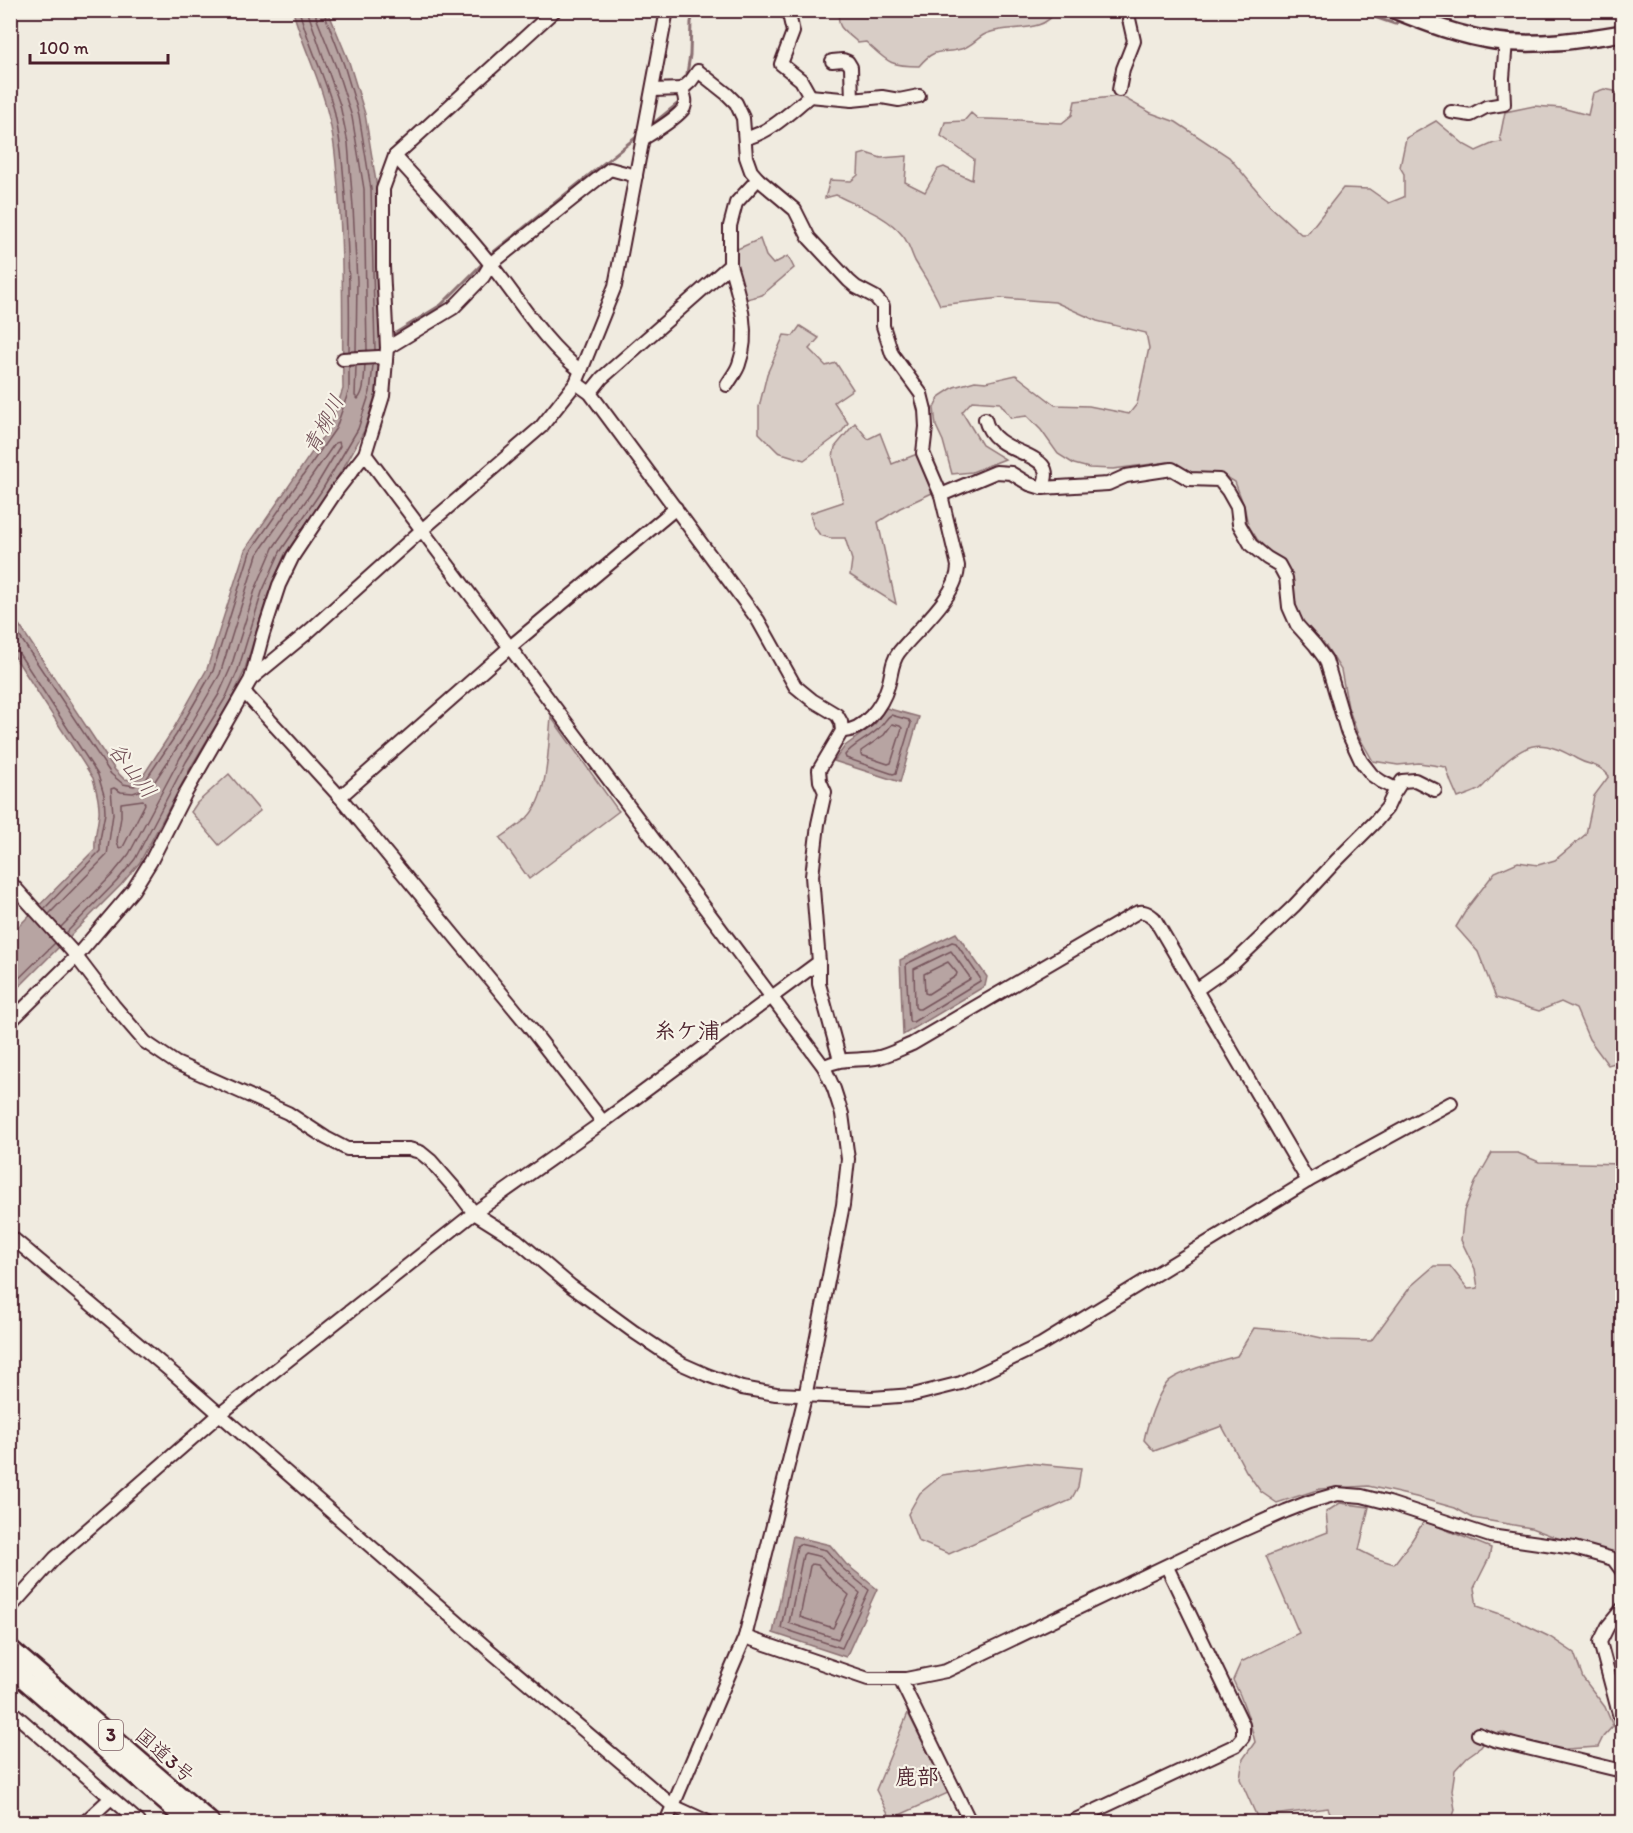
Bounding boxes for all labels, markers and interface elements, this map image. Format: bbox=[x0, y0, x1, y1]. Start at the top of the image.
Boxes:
scale bar bbox=[30, 27, 168, 65]
text: 100 m bbox=[39, 37, 89, 59]
water label: 青柳川 bbox=[297, 390, 349, 458]
water label: 谷山川 bbox=[104, 737, 162, 803]
district label: 糸ケ浦 bbox=[654, 1017, 720, 1044]
road number: 3 bbox=[99, 1720, 123, 1750]
street label: 国道3号 bbox=[130, 1723, 200, 1787]
district label: 鹿部 bbox=[895, 1763, 939, 1790]

